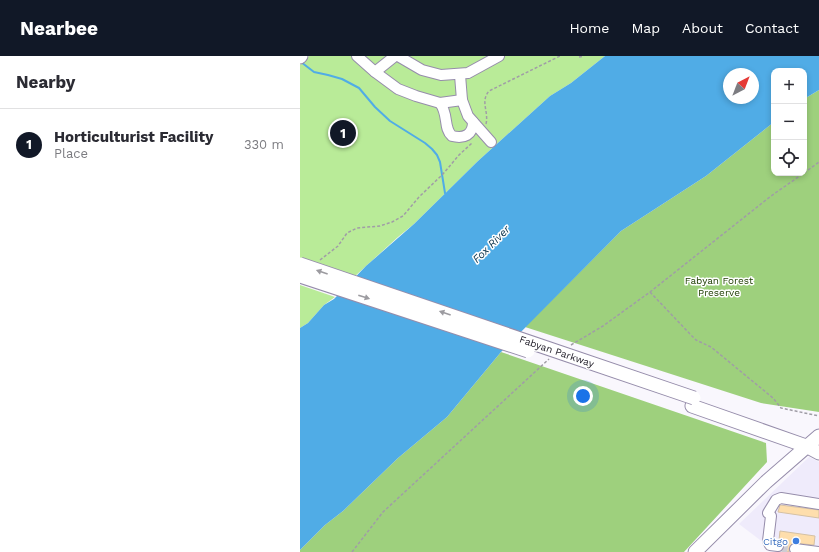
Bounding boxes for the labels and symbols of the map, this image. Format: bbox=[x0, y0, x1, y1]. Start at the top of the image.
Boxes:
north arrow bbox=[723, 68, 759, 104]
pin: 1 bbox=[330, 118, 356, 148]
water label: Fox River bbox=[470, 222, 513, 266]
one-way arrow bbox=[315, 268, 327, 274]
park label: Fabyan Forest Preserve bbox=[685, 275, 754, 298]
one-way arrow bbox=[358, 294, 370, 300]
one-way arrow bbox=[438, 310, 450, 316]
street label: Fabyan Parkway bbox=[518, 334, 596, 370]
your location bbox=[573, 386, 593, 406]
place label: Citgo bbox=[763, 536, 788, 547]
marker: Citgo bbox=[791, 536, 801, 546]

